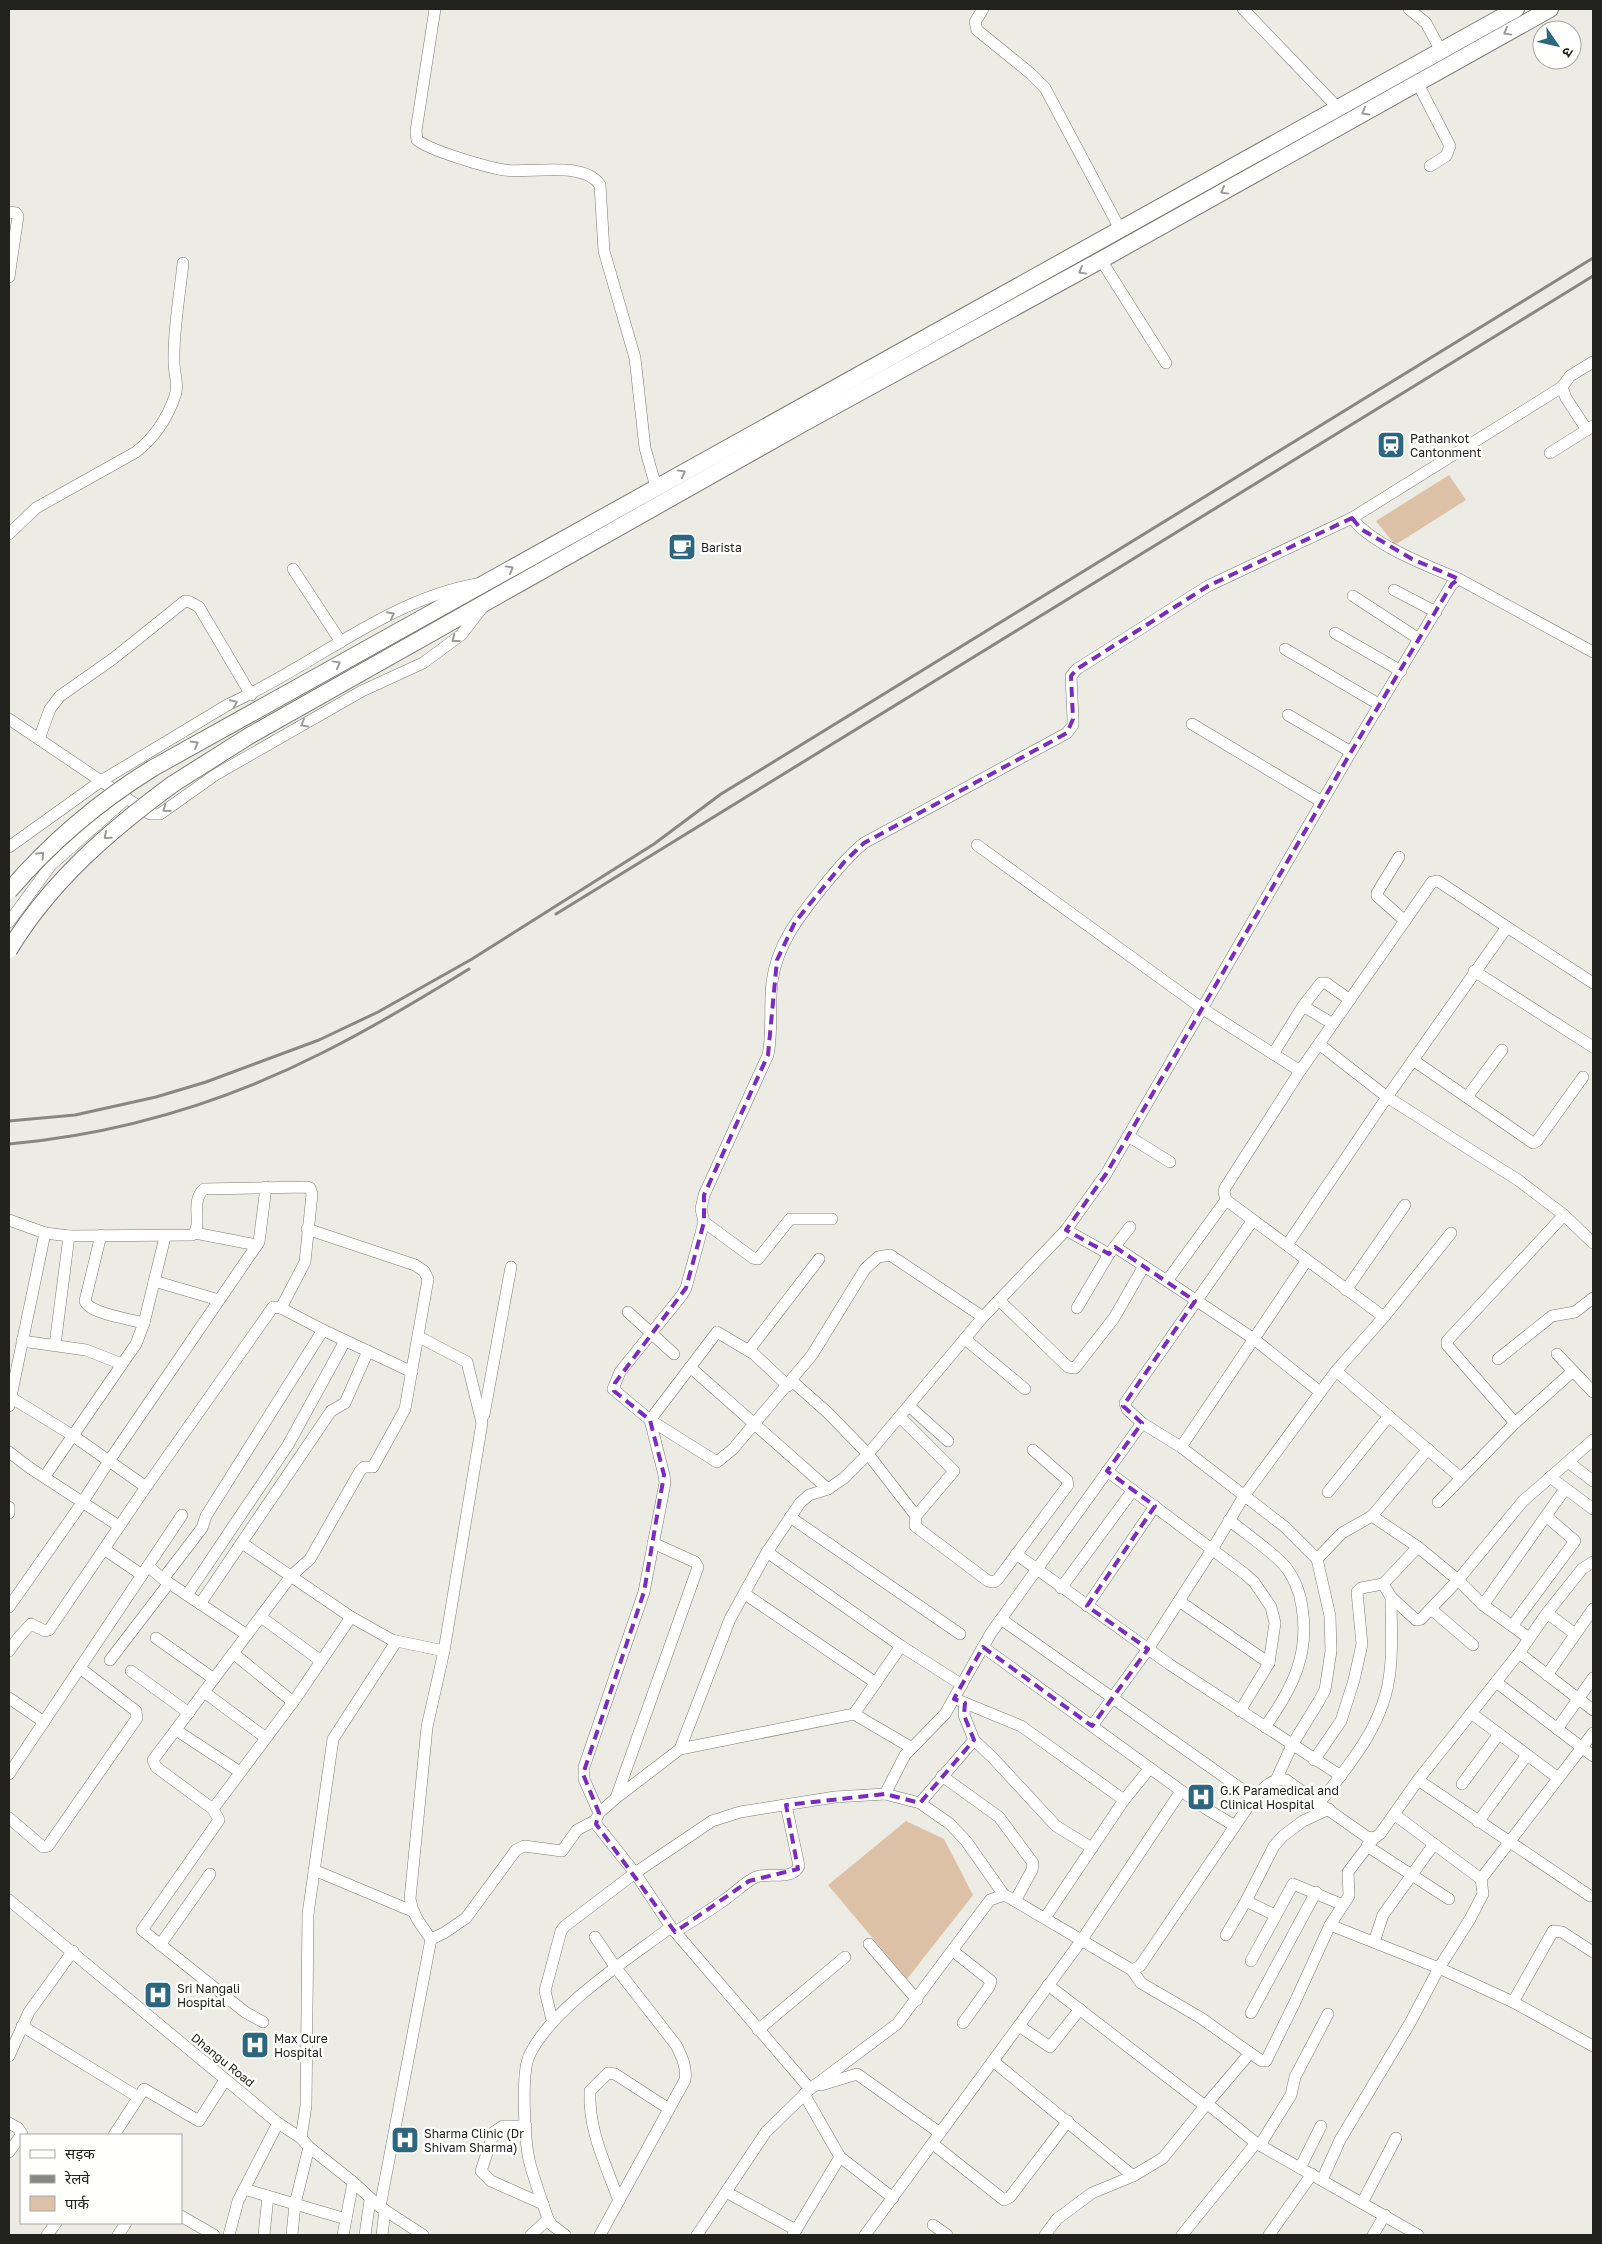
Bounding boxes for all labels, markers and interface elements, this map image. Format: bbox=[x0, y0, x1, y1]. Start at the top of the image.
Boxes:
north arrow bbox=[1532, 20, 1582, 70]
one-way arrow bbox=[1503, 26, 1512, 36]
text: उ bbox=[1558, 44, 1578, 61]
one-way arrow bbox=[1362, 105, 1371, 115]
one-way arrow bbox=[1220, 185, 1229, 195]
one-way arrow bbox=[1078, 264, 1087, 274]
station icon: Pathankot Cantonment bbox=[1376, 430, 1406, 460]
place label: Pathankot Cantonment bbox=[1410, 431, 1481, 460]
one-way arrow bbox=[677, 469, 686, 479]
cafe icon: Barista bbox=[667, 532, 697, 562]
place label: Barista bbox=[701, 540, 742, 555]
one-way arrow bbox=[505, 565, 514, 575]
one-way arrow bbox=[386, 611, 395, 621]
one-way arrow bbox=[452, 634, 461, 642]
one-way arrow bbox=[332, 660, 341, 670]
one-way arrow bbox=[229, 698, 238, 709]
one-way arrow bbox=[301, 717, 310, 727]
one-way arrow bbox=[190, 740, 199, 750]
one-way arrow bbox=[162, 803, 172, 812]
one-way arrow bbox=[104, 830, 113, 838]
one-way arrow bbox=[35, 852, 44, 861]
hospital icon: G.K Paramedical and Clinical Hospital bbox=[1186, 1782, 1216, 1812]
place label: G.K Paramedical and Clinical Hospital bbox=[1220, 1783, 1339, 1812]
hospital icon: Sri Nangali Hospital bbox=[143, 1980, 173, 2010]
place label: Sri Nangali Hospital bbox=[177, 1981, 240, 2010]
street label: Dhangu Road bbox=[188, 2030, 258, 2090]
hospital icon: Max Cure Hospital bbox=[240, 2030, 270, 2060]
place label: Max Cure Hospital bbox=[274, 2031, 328, 2060]
hospital icon: Sharma Clinic (Dr Shivam Sharma) bbox=[390, 2125, 420, 2155]
place label: Sharma Clinic (Dr Shivam Sharma) bbox=[424, 2126, 524, 2155]
legend bbox=[20, 2134, 182, 2224]
text: सड़क bbox=[65, 2144, 95, 2162]
text: रेलवे bbox=[64, 2169, 90, 2187]
text: पार्क bbox=[65, 2194, 89, 2212]

